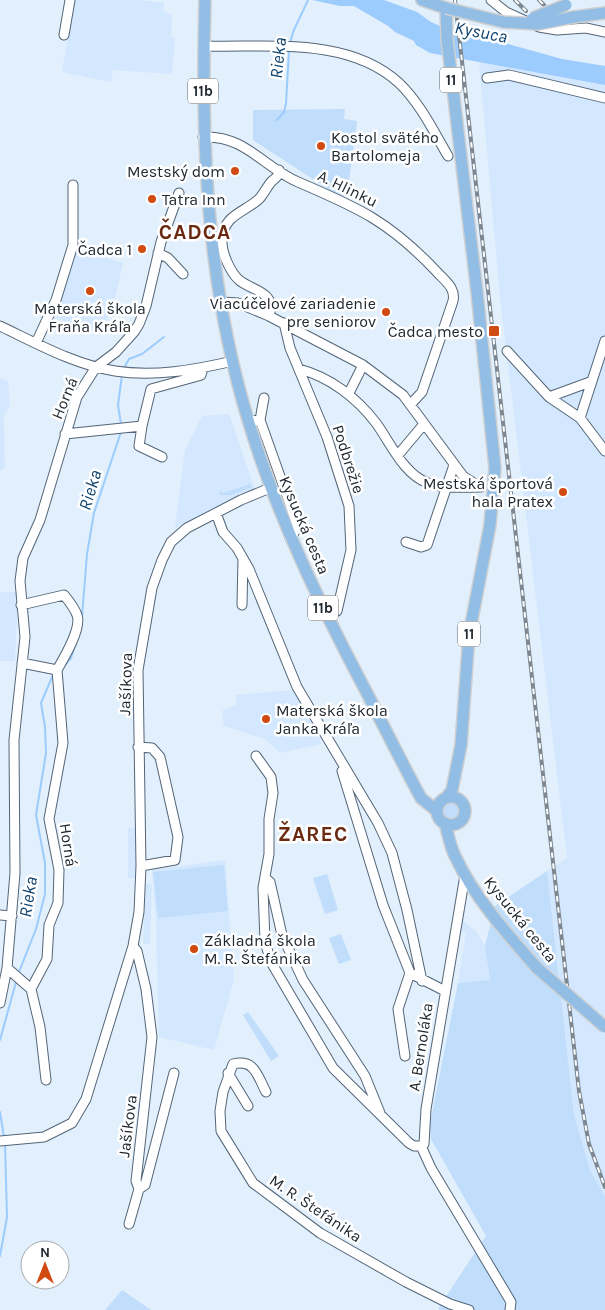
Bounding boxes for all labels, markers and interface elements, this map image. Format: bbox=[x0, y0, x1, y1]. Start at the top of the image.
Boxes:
water label: Kysuca bbox=[453, 16, 509, 48]
water label: Rieka bbox=[265, 36, 291, 80]
road number: 11 bbox=[440, 68, 462, 92]
road number: 11b bbox=[188, 78, 218, 104]
place label: Kostol svätého Bartolomeja bbox=[331, 128, 439, 165]
marker: Kostol svätého Bartolomeja bbox=[315, 140, 327, 152]
place label: Mestský dom bbox=[127, 162, 225, 181]
marker: Mestský dom bbox=[229, 165, 241, 177]
street label: A. Hlinku bbox=[315, 166, 381, 211]
place label: Tatra Inn bbox=[162, 190, 226, 209]
marker: Tatra Inn bbox=[146, 193, 158, 205]
district label: ČADCA bbox=[159, 218, 231, 244]
place label: Čadca 1 bbox=[78, 240, 132, 259]
marker: Čadca 1 bbox=[136, 243, 148, 255]
marker: Materská škola Fraňa Kráľa bbox=[84, 285, 96, 297]
place label: Viacúčelové zariadenie pre seniorov bbox=[210, 294, 376, 331]
place label: Materská škola Fraňa Kráľa bbox=[34, 299, 146, 336]
marker: Viacúčelové zariadenie pre seniorov bbox=[380, 306, 392, 318]
place label: Čadca mesto bbox=[388, 322, 483, 341]
marker: Čadca mesto bbox=[487, 324, 501, 338]
street label: Horná bbox=[47, 374, 82, 422]
street label: Podbrežie bbox=[328, 422, 369, 496]
water label: Rieka bbox=[73, 467, 107, 513]
street label: Kysucká cesta bbox=[275, 473, 334, 577]
place label: Mestská športová hala Pratex bbox=[423, 474, 553, 511]
marker: Mestská športová hala Pratex bbox=[557, 486, 569, 498]
road number: 11b bbox=[308, 596, 338, 620]
road number: 11 bbox=[458, 622, 480, 646]
street label: Jašíkova bbox=[115, 652, 136, 716]
place label: Materská škola Janka Kráľa bbox=[276, 701, 388, 738]
marker: Materská škola Janka Kráľa bbox=[260, 713, 272, 725]
district label: ŽAREC bbox=[278, 820, 348, 846]
street label: Horná bbox=[56, 822, 81, 868]
street label: Kysucká cesta bbox=[480, 873, 561, 966]
water label: Rieka bbox=[14, 875, 42, 919]
place label: Základná škola M. R. Štefánika bbox=[204, 931, 316, 968]
marker: Základná škola M. R. Štefánika bbox=[188, 943, 200, 955]
street label: A. Bernoláka bbox=[404, 1001, 437, 1093]
street label: Jašíkova bbox=[114, 1094, 141, 1159]
street label: M. R. Štefánika bbox=[266, 1171, 365, 1246]
north arrow bbox=[20, 1240, 70, 1290]
text: N bbox=[40, 1244, 50, 1261]

